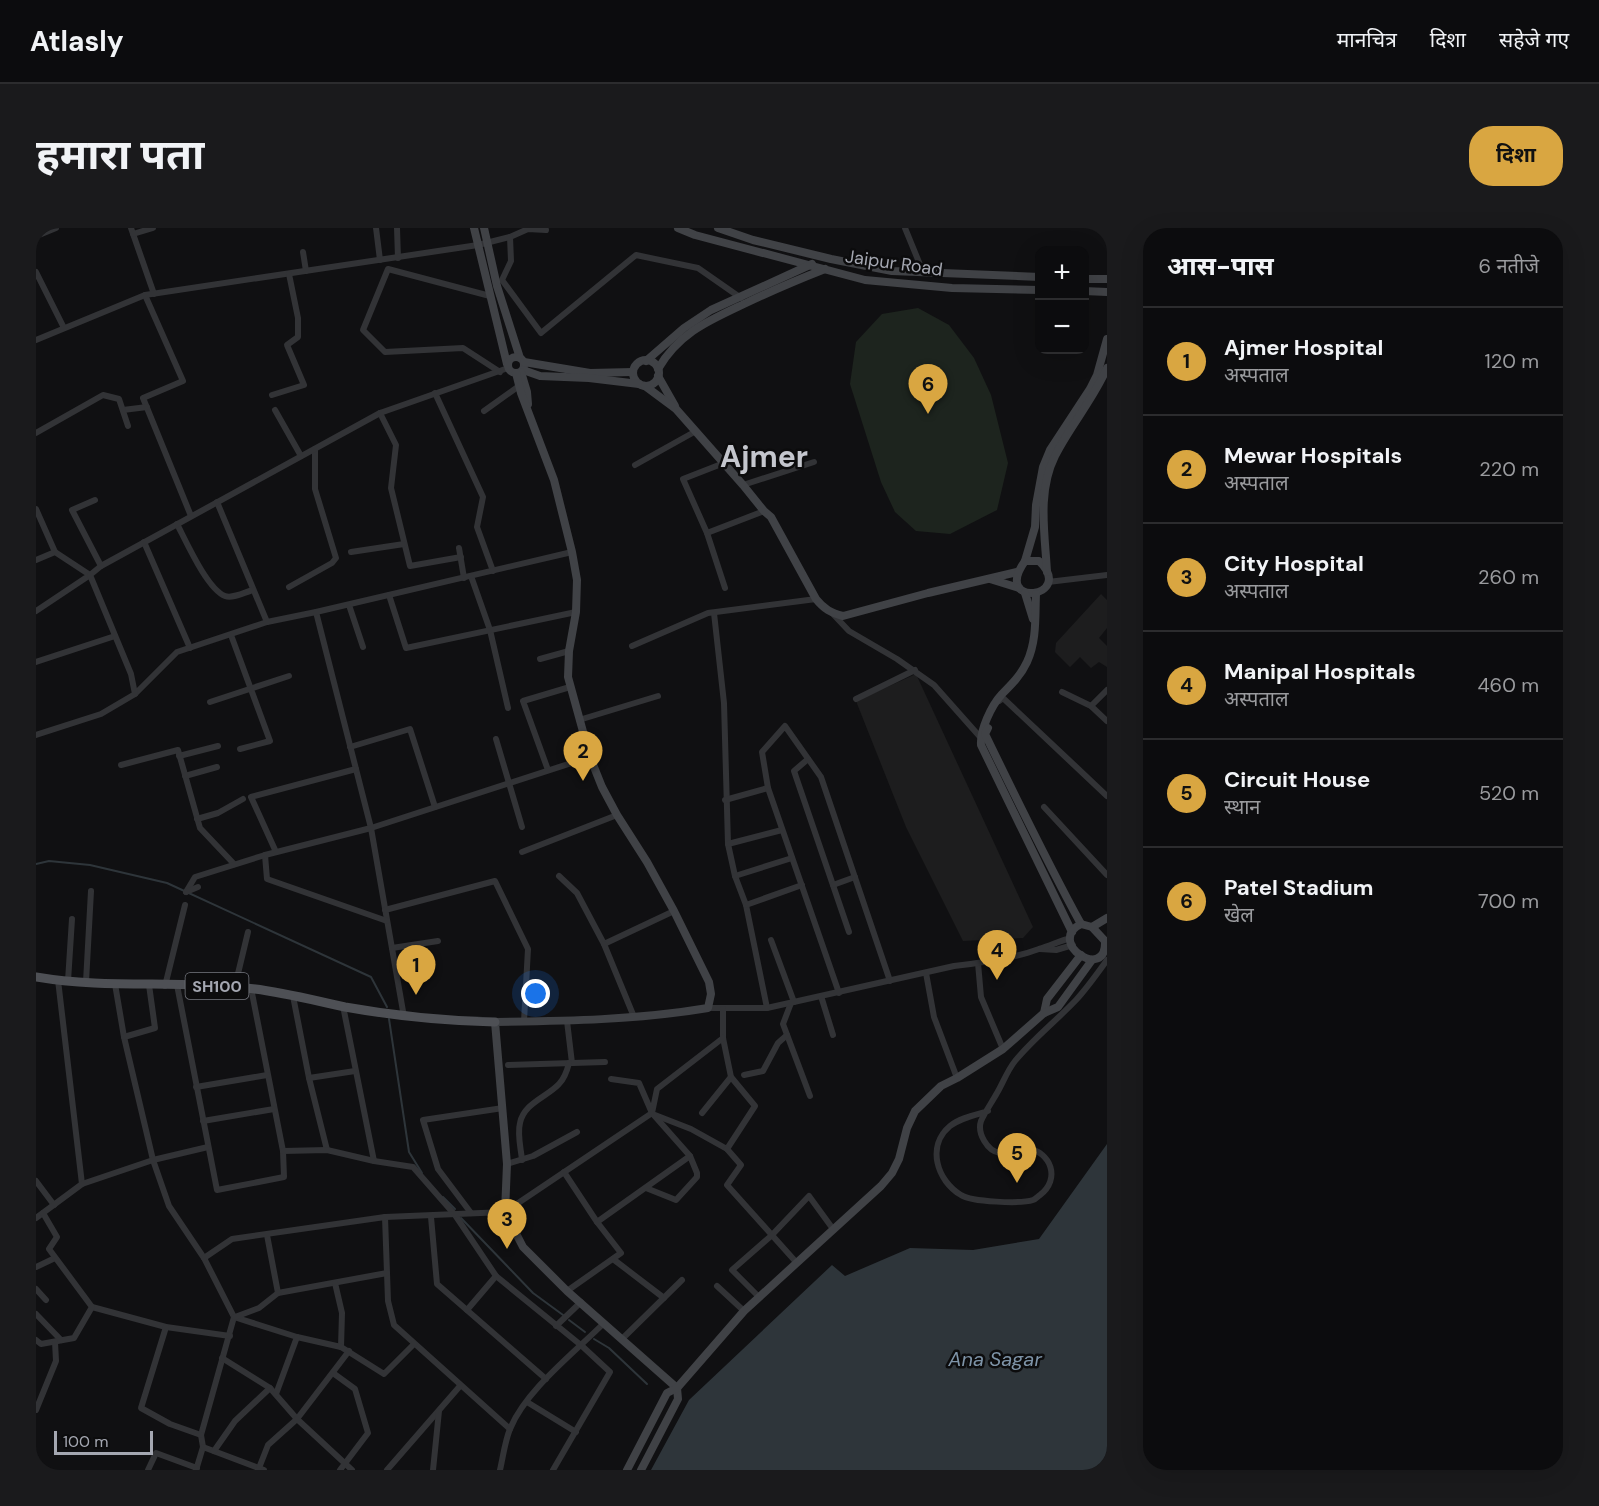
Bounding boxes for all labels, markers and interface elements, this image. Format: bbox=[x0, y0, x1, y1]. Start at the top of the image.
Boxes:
text: Atlasly bbox=[30, 23, 124, 60]
text: मानचित्र bbox=[1337, 26, 1397, 54]
text: दिशा bbox=[1430, 26, 1466, 54]
text: सहेजे गए bbox=[1499, 26, 1569, 54]
button: दिशा bbox=[1469, 126, 1563, 186]
text: हमारा पता bbox=[36, 127, 204, 182]
street label: Jaipur Road bbox=[844, 244, 944, 282]
map controls bbox=[1035, 246, 1089, 354]
button: + bbox=[1035, 246, 1089, 300]
text: आस-पास bbox=[1167, 249, 1274, 283]
text: 6 नतीजे bbox=[1479, 253, 1539, 279]
button: − bbox=[1035, 300, 1089, 354]
text: Ajmer Hospital bbox=[1224, 333, 1383, 362]
text: 1 bbox=[1183, 348, 1190, 374]
text: 120 m bbox=[1485, 348, 1539, 374]
text: अस्पताल bbox=[1224, 362, 1289, 388]
pin: 6 bbox=[908, 364, 948, 414]
district label: Ajmer bbox=[720, 437, 808, 476]
text: Mewar Hospitals bbox=[1224, 441, 1402, 470]
text: 2 bbox=[1181, 456, 1192, 482]
text: 220 m bbox=[1479, 456, 1539, 482]
text: अस्पताल bbox=[1224, 470, 1289, 496]
text: City Hospital bbox=[1224, 549, 1364, 578]
text: 3 bbox=[1180, 564, 1193, 590]
text: 260 m bbox=[1478, 564, 1539, 590]
text: अस्पताल bbox=[1224, 578, 1289, 604]
text: Manipal Hospitals bbox=[1224, 657, 1416, 686]
text: 4 bbox=[1180, 672, 1193, 698]
text: 460 m bbox=[1477, 672, 1539, 698]
text: अस्पताल bbox=[1224, 686, 1289, 712]
pin: 2 bbox=[564, 732, 602, 781]
text: Circuit House bbox=[1224, 765, 1370, 794]
text: 5 bbox=[1180, 780, 1193, 806]
text: 520 m bbox=[1479, 780, 1539, 806]
text: स्थान bbox=[1224, 794, 1260, 820]
text: Patel Stadium bbox=[1224, 873, 1373, 902]
text: 6 bbox=[1180, 888, 1193, 914]
text: 700 m bbox=[1478, 888, 1539, 914]
text: खेल bbox=[1224, 902, 1254, 928]
pin: 4 bbox=[978, 930, 1016, 980]
pin: 1 bbox=[396, 946, 436, 995]
road number: SH100 bbox=[186, 973, 249, 999]
your location bbox=[521, 979, 550, 1008]
pin: 5 bbox=[998, 1134, 1036, 1183]
pin: 3 bbox=[488, 1200, 526, 1249]
water label: Ana Sagar bbox=[947, 1346, 1042, 1372]
scale bar bbox=[54, 1428, 153, 1456]
text: 100 m bbox=[63, 1431, 108, 1452]

